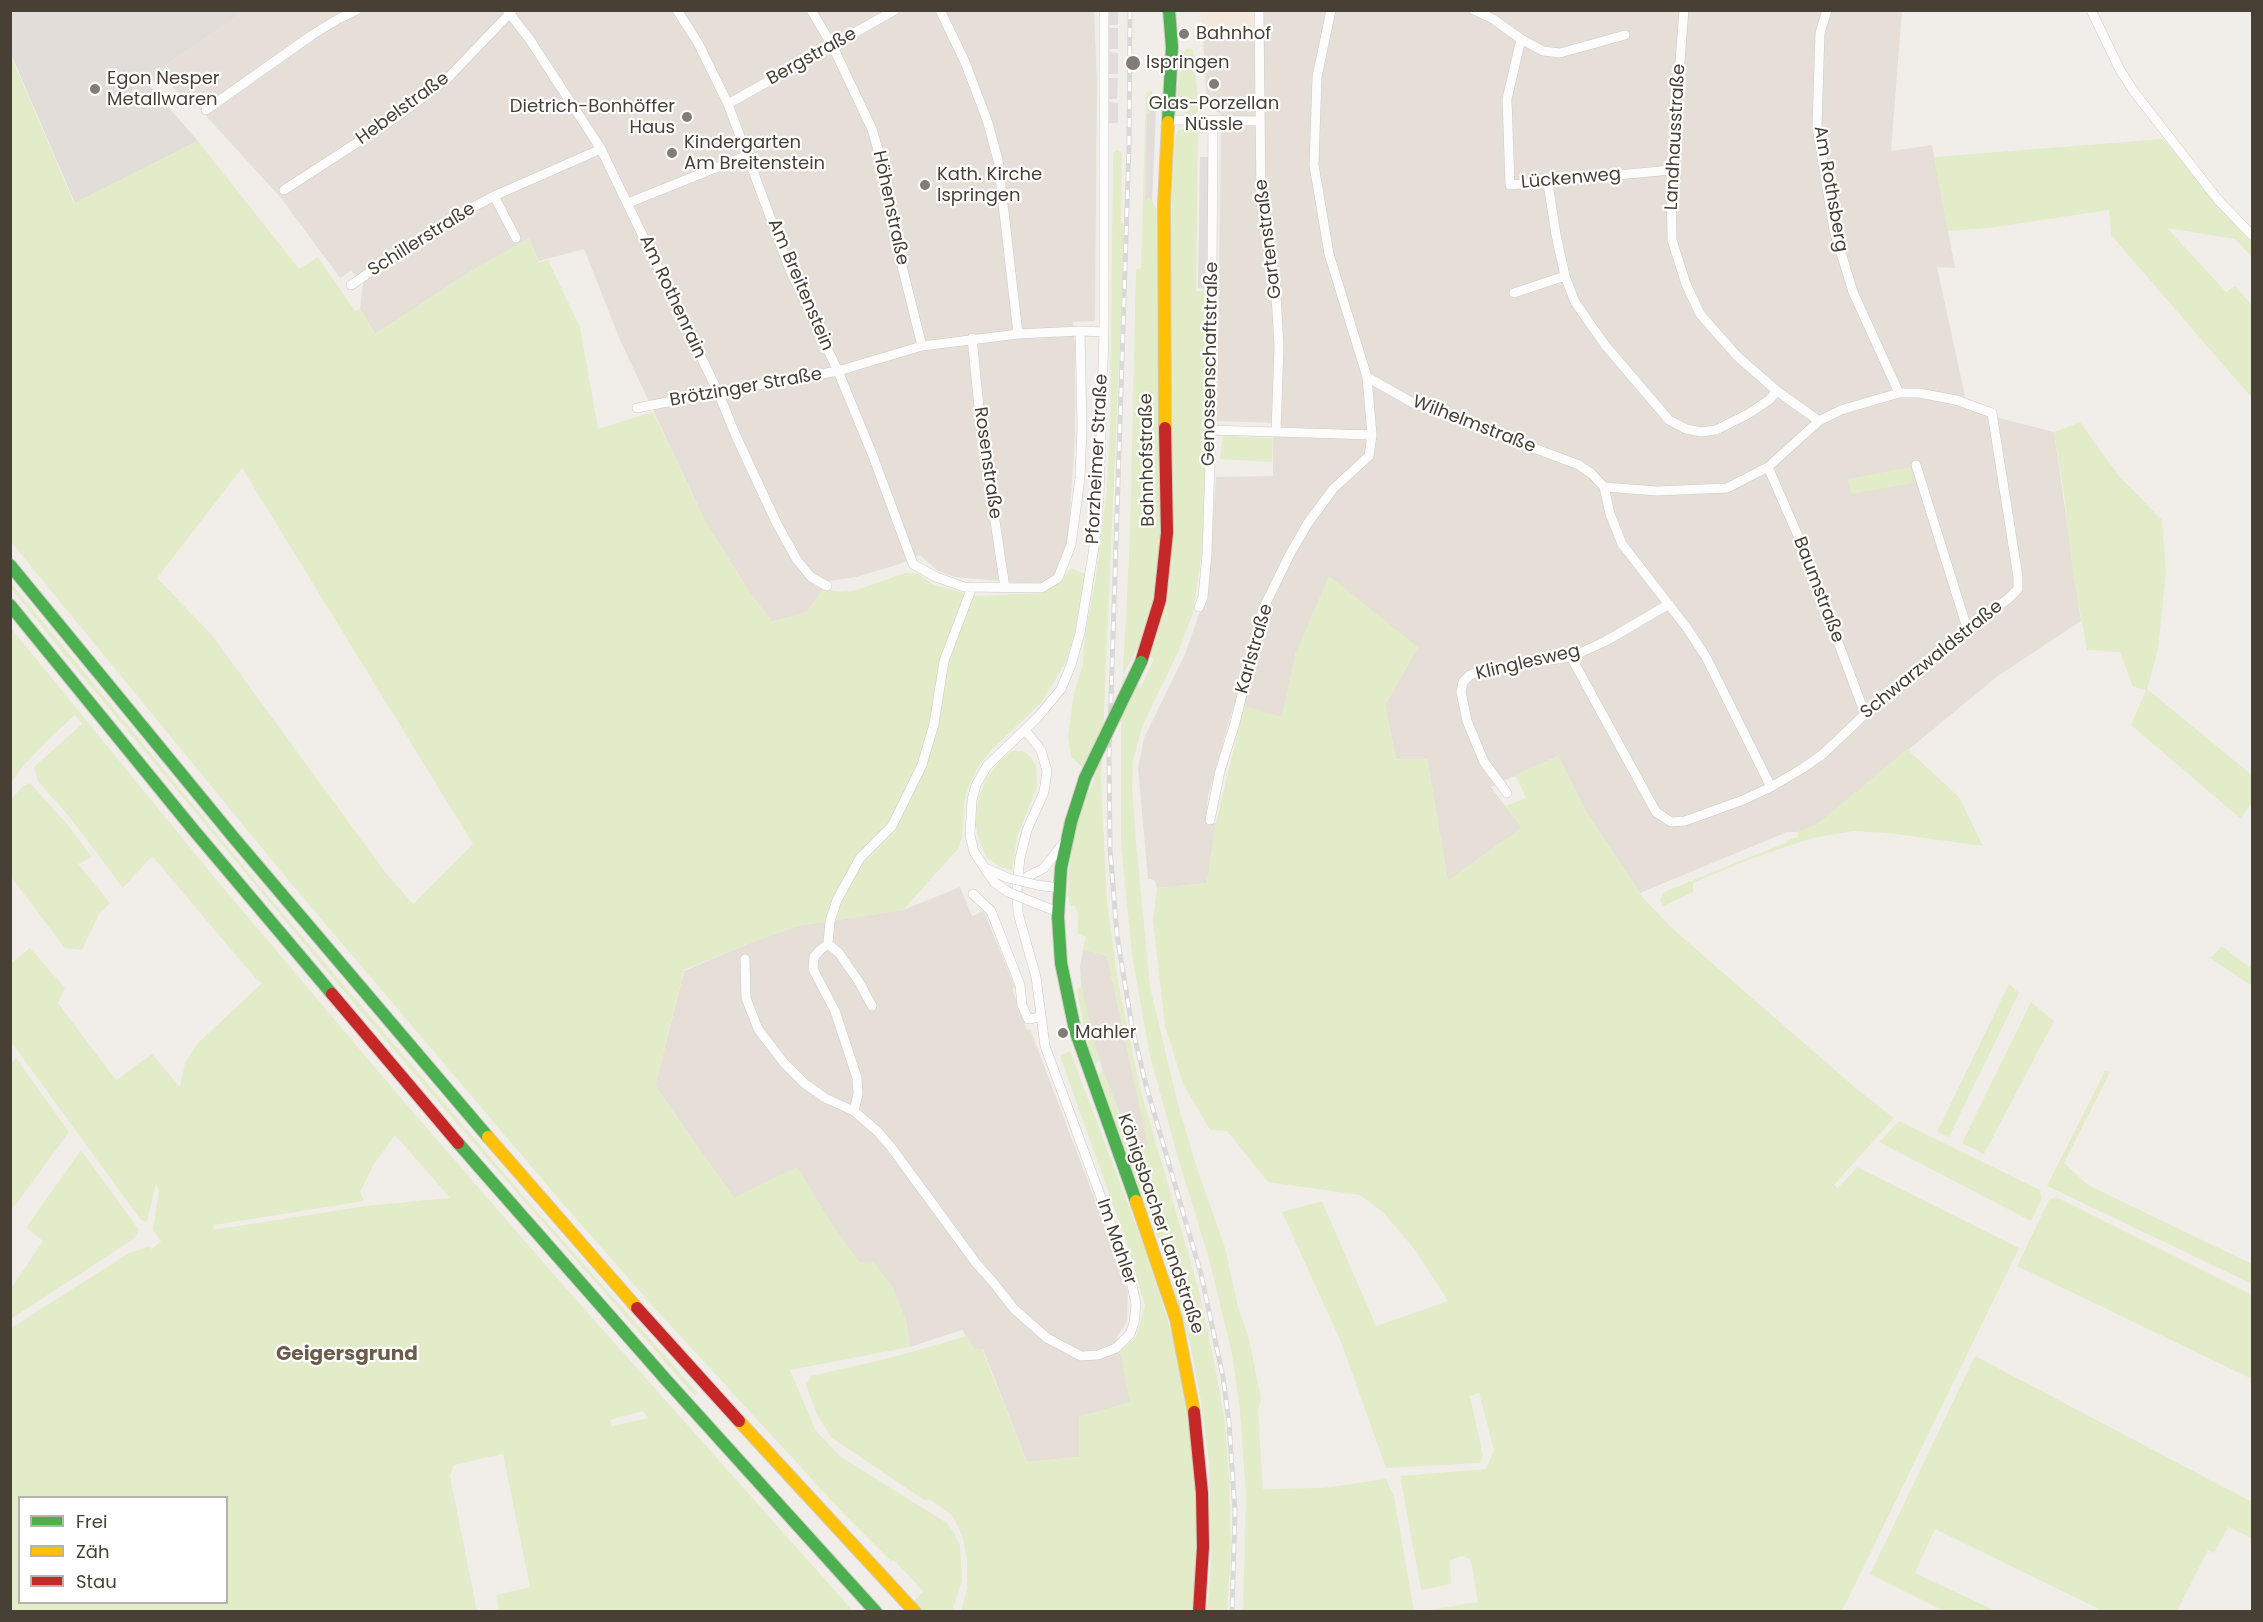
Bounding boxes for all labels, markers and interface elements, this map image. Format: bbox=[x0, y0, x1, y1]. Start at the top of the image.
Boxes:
street label: Bergstraße bbox=[763, 23, 861, 91]
place label: Bahnhof bbox=[1196, 23, 1271, 45]
marker: Bahnhof bbox=[1177, 27, 1191, 41]
place label: Ispringen bbox=[1146, 52, 1230, 74]
marker: Ispringen bbox=[1124, 54, 1142, 72]
street label: Landhausstraße bbox=[1661, 63, 1691, 211]
place label: Egon Nesper Metallwaren bbox=[107, 68, 219, 110]
street label: Hebelstraße bbox=[352, 68, 454, 150]
marker: Glas-Porzellan Nüssle bbox=[1207, 77, 1221, 91]
marker: Egon Nesper Metallwaren bbox=[88, 82, 102, 96]
place label: Glas-Porzellan Nüssle bbox=[1149, 93, 1279, 136]
place label: Dietrich-Bonhöffer Haus bbox=[510, 96, 675, 138]
marker: Dietrich-Bonhöffer Haus bbox=[680, 110, 694, 124]
street label: Am Rothsberg bbox=[1808, 124, 1852, 254]
place label: Kindergarten Am Breitenstein bbox=[684, 132, 825, 174]
marker: Kindergarten Am Breitenstein bbox=[665, 146, 679, 160]
street label: Höhenstraße bbox=[867, 149, 913, 267]
place label: Kath. Kirche Ispringen bbox=[937, 164, 1042, 207]
street label: Lückenweg bbox=[1520, 164, 1622, 194]
marker: Kath. Kirche Ispringen bbox=[918, 178, 932, 192]
street label: Gartenstraße bbox=[1251, 178, 1287, 300]
street label: Schillerstraße bbox=[364, 198, 480, 282]
street label: Am Breitenstein bbox=[762, 216, 838, 354]
street label: Am Rothenrain bbox=[634, 232, 710, 362]
street label: Genossenschaftstraße bbox=[1198, 262, 1224, 466]
street label: Brötzinger Straße bbox=[668, 364, 824, 412]
street label: Pforzheimer Straße bbox=[1083, 373, 1113, 545]
street label: Wilhelmstraße bbox=[1409, 392, 1539, 458]
street label: Bahnhofstraße bbox=[1136, 393, 1160, 527]
street label: Rosenstraße bbox=[968, 406, 1006, 520]
street label: Baumstraße bbox=[1788, 534, 1848, 646]
street label: Schwarzwaldstraße bbox=[1857, 596, 2007, 724]
street label: Karlstraße bbox=[1232, 602, 1278, 696]
street label: Klinglesweg bbox=[1474, 641, 1582, 685]
place label: Mahler bbox=[1075, 1022, 1136, 1044]
marker: Mahler bbox=[1056, 1026, 1070, 1040]
street label: Königsbacher Landstraße bbox=[1112, 1111, 1208, 1337]
street label: Im Mahler bbox=[1091, 1196, 1141, 1288]
district label: Geigersgrund bbox=[276, 1343, 418, 1367]
legend bbox=[18, 1496, 228, 1604]
text: Frei bbox=[76, 1509, 107, 1534]
text: Zäh bbox=[76, 1539, 109, 1564]
text: Stau bbox=[76, 1569, 117, 1594]

